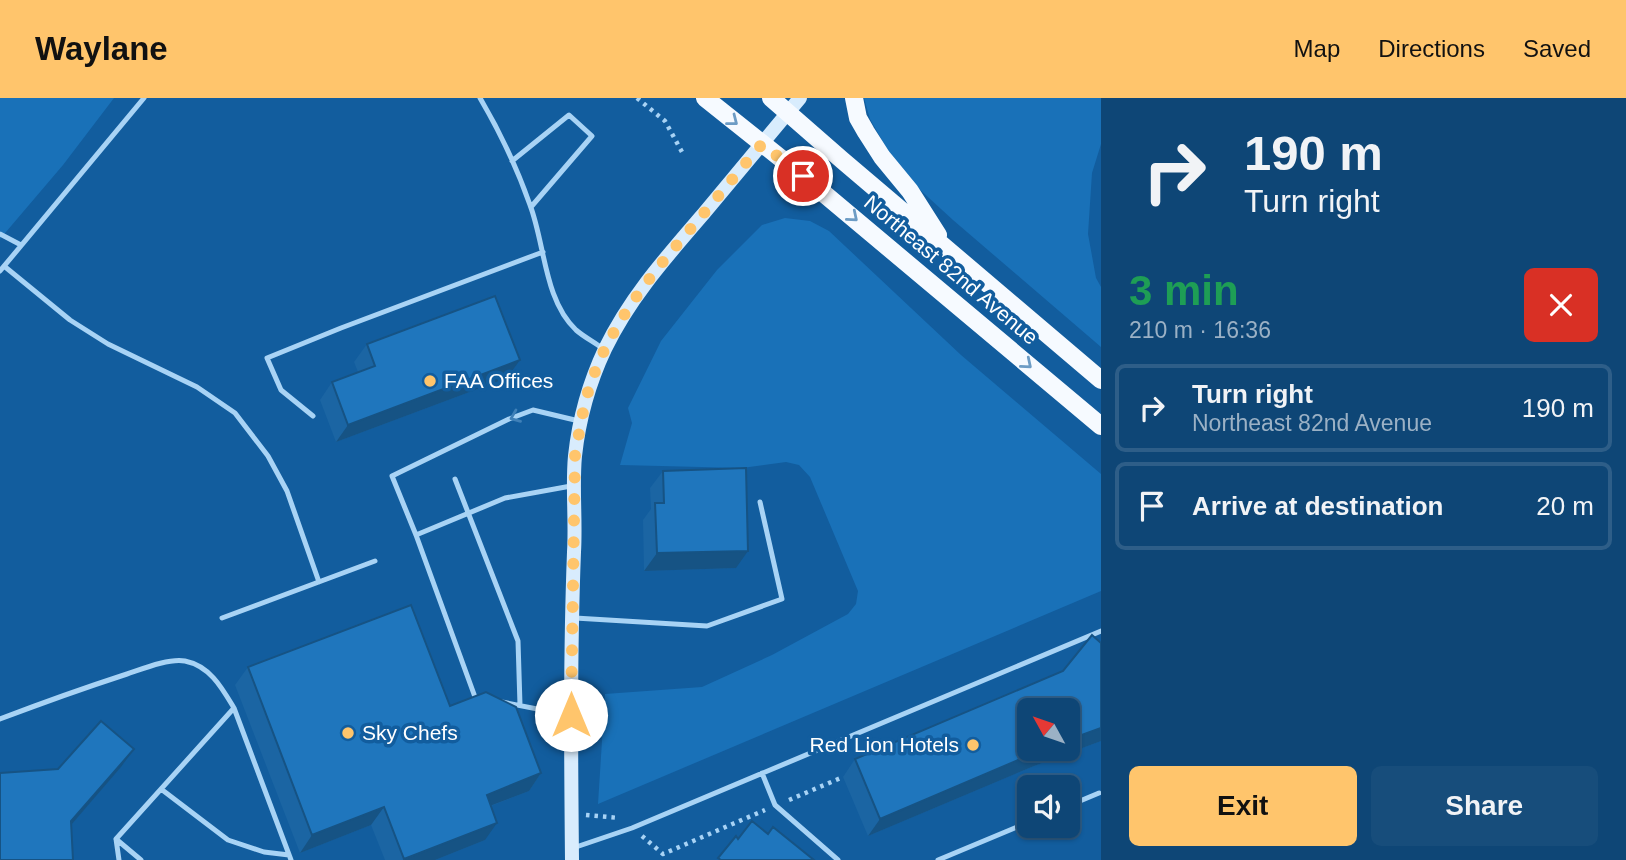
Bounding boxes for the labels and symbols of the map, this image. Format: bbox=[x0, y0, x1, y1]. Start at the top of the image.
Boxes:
one-way arrow bbox=[725, 113, 738, 125]
pin bbox=[773, 146, 833, 206]
street label: Northeast 82nd Avenue bbox=[860, 190, 1043, 349]
one-way arrow bbox=[845, 209, 858, 222]
one-way arrow bbox=[1019, 356, 1032, 368]
place label: FAA Offices bbox=[444, 369, 553, 392]
marker: FAA Offices bbox=[422, 373, 438, 389]
one-way arrow bbox=[510, 408, 522, 422]
position arrow bbox=[534, 678, 608, 752]
north arrow bbox=[1017, 698, 1080, 761]
place label: Sky Chefs bbox=[362, 721, 458, 744]
marker: Sky Chefs bbox=[340, 725, 356, 741]
place label: Red Lion Hotels bbox=[810, 733, 959, 756]
marker: Red Lion Hotels bbox=[965, 737, 981, 753]

